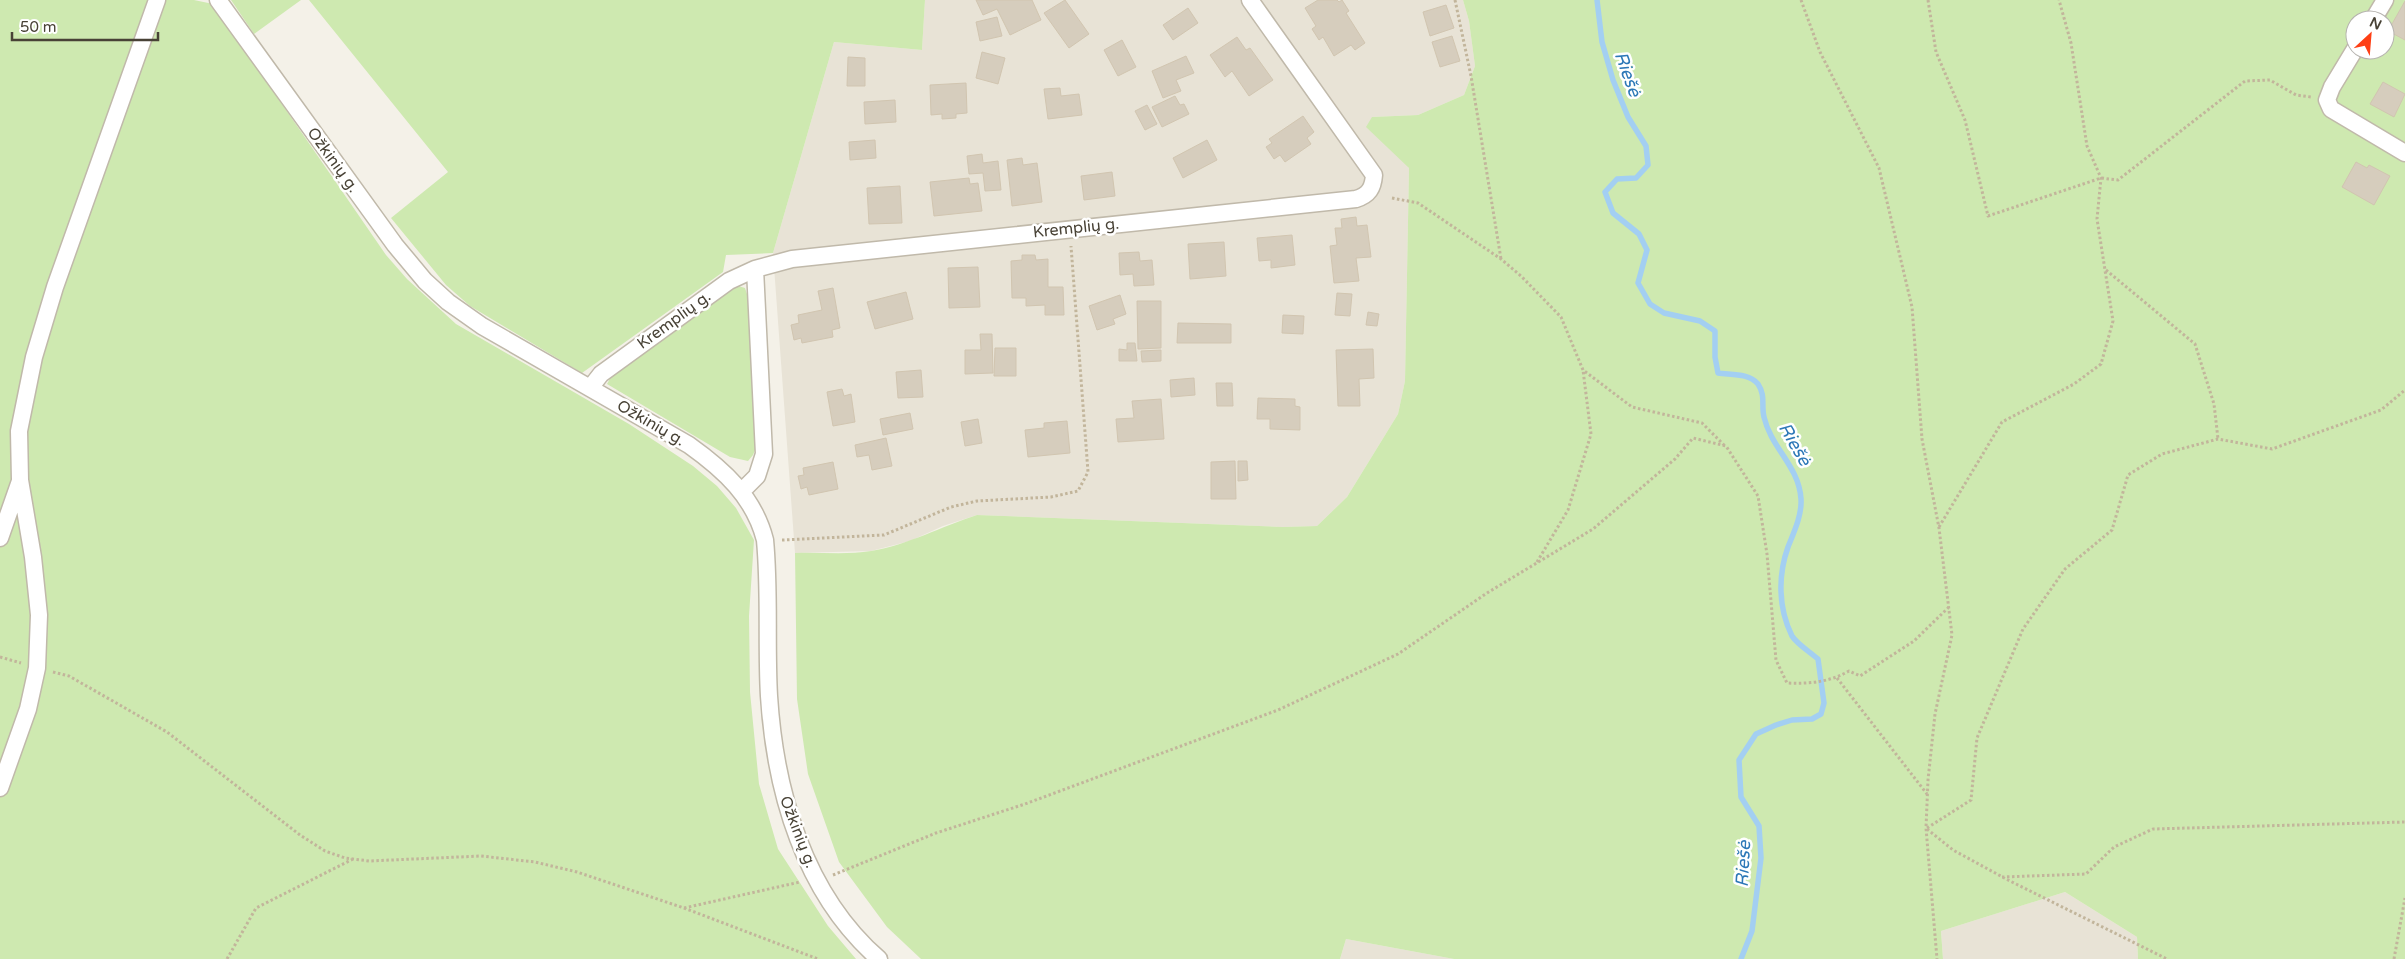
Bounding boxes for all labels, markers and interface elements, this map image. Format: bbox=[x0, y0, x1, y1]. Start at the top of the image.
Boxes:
scale bar bbox=[12, 10, 159, 42]
north arrow bbox=[2345, 10, 2395, 60]
text: N bbox=[2367, 14, 2384, 34]
text: 50 m bbox=[20, 18, 57, 36]
water label: Riešė bbox=[1610, 48, 1647, 100]
street label: Ožkinių g. bbox=[303, 124, 363, 196]
street label: Kremplių g. bbox=[1032, 214, 1120, 242]
street label: Kremplių g. bbox=[633, 286, 715, 354]
street label: Ožkinių g. bbox=[613, 395, 689, 451]
water label: Riešė bbox=[1774, 418, 1817, 470]
street label: Ožkinių g. bbox=[775, 793, 821, 871]
water label: Riešė bbox=[1731, 839, 1755, 888]

